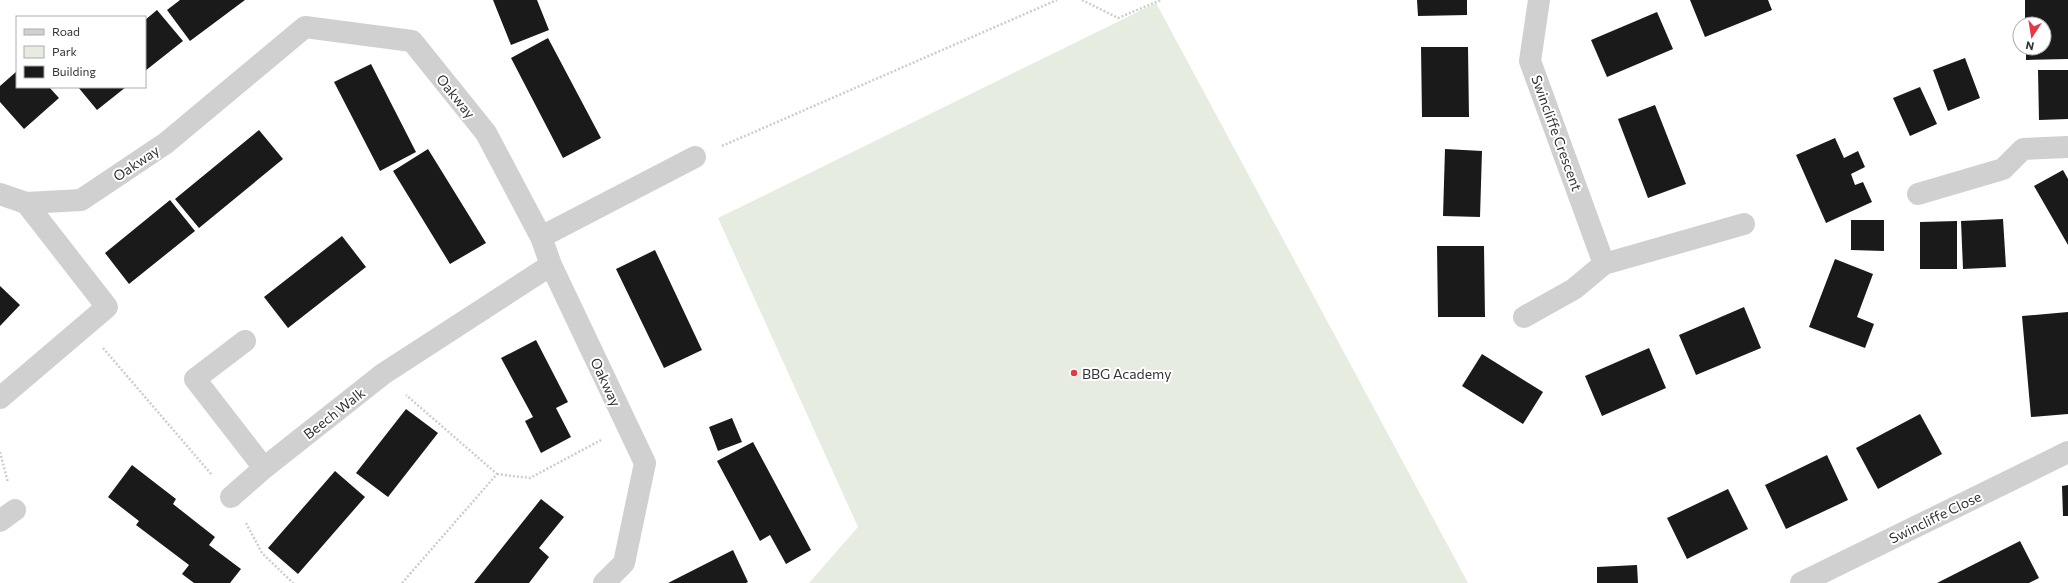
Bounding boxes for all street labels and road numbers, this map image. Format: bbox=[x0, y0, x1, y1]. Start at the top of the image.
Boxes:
street label: Oakway bbox=[433, 71, 479, 121]
street label: Swincliffe Crescent bbox=[1528, 73, 1586, 193]
street label: Oakway bbox=[110, 141, 162, 185]
street label: Oakway bbox=[587, 355, 625, 409]
street label: Beech Walk bbox=[300, 383, 368, 442]
street label: Swincliffe Close bbox=[1886, 487, 1984, 547]

